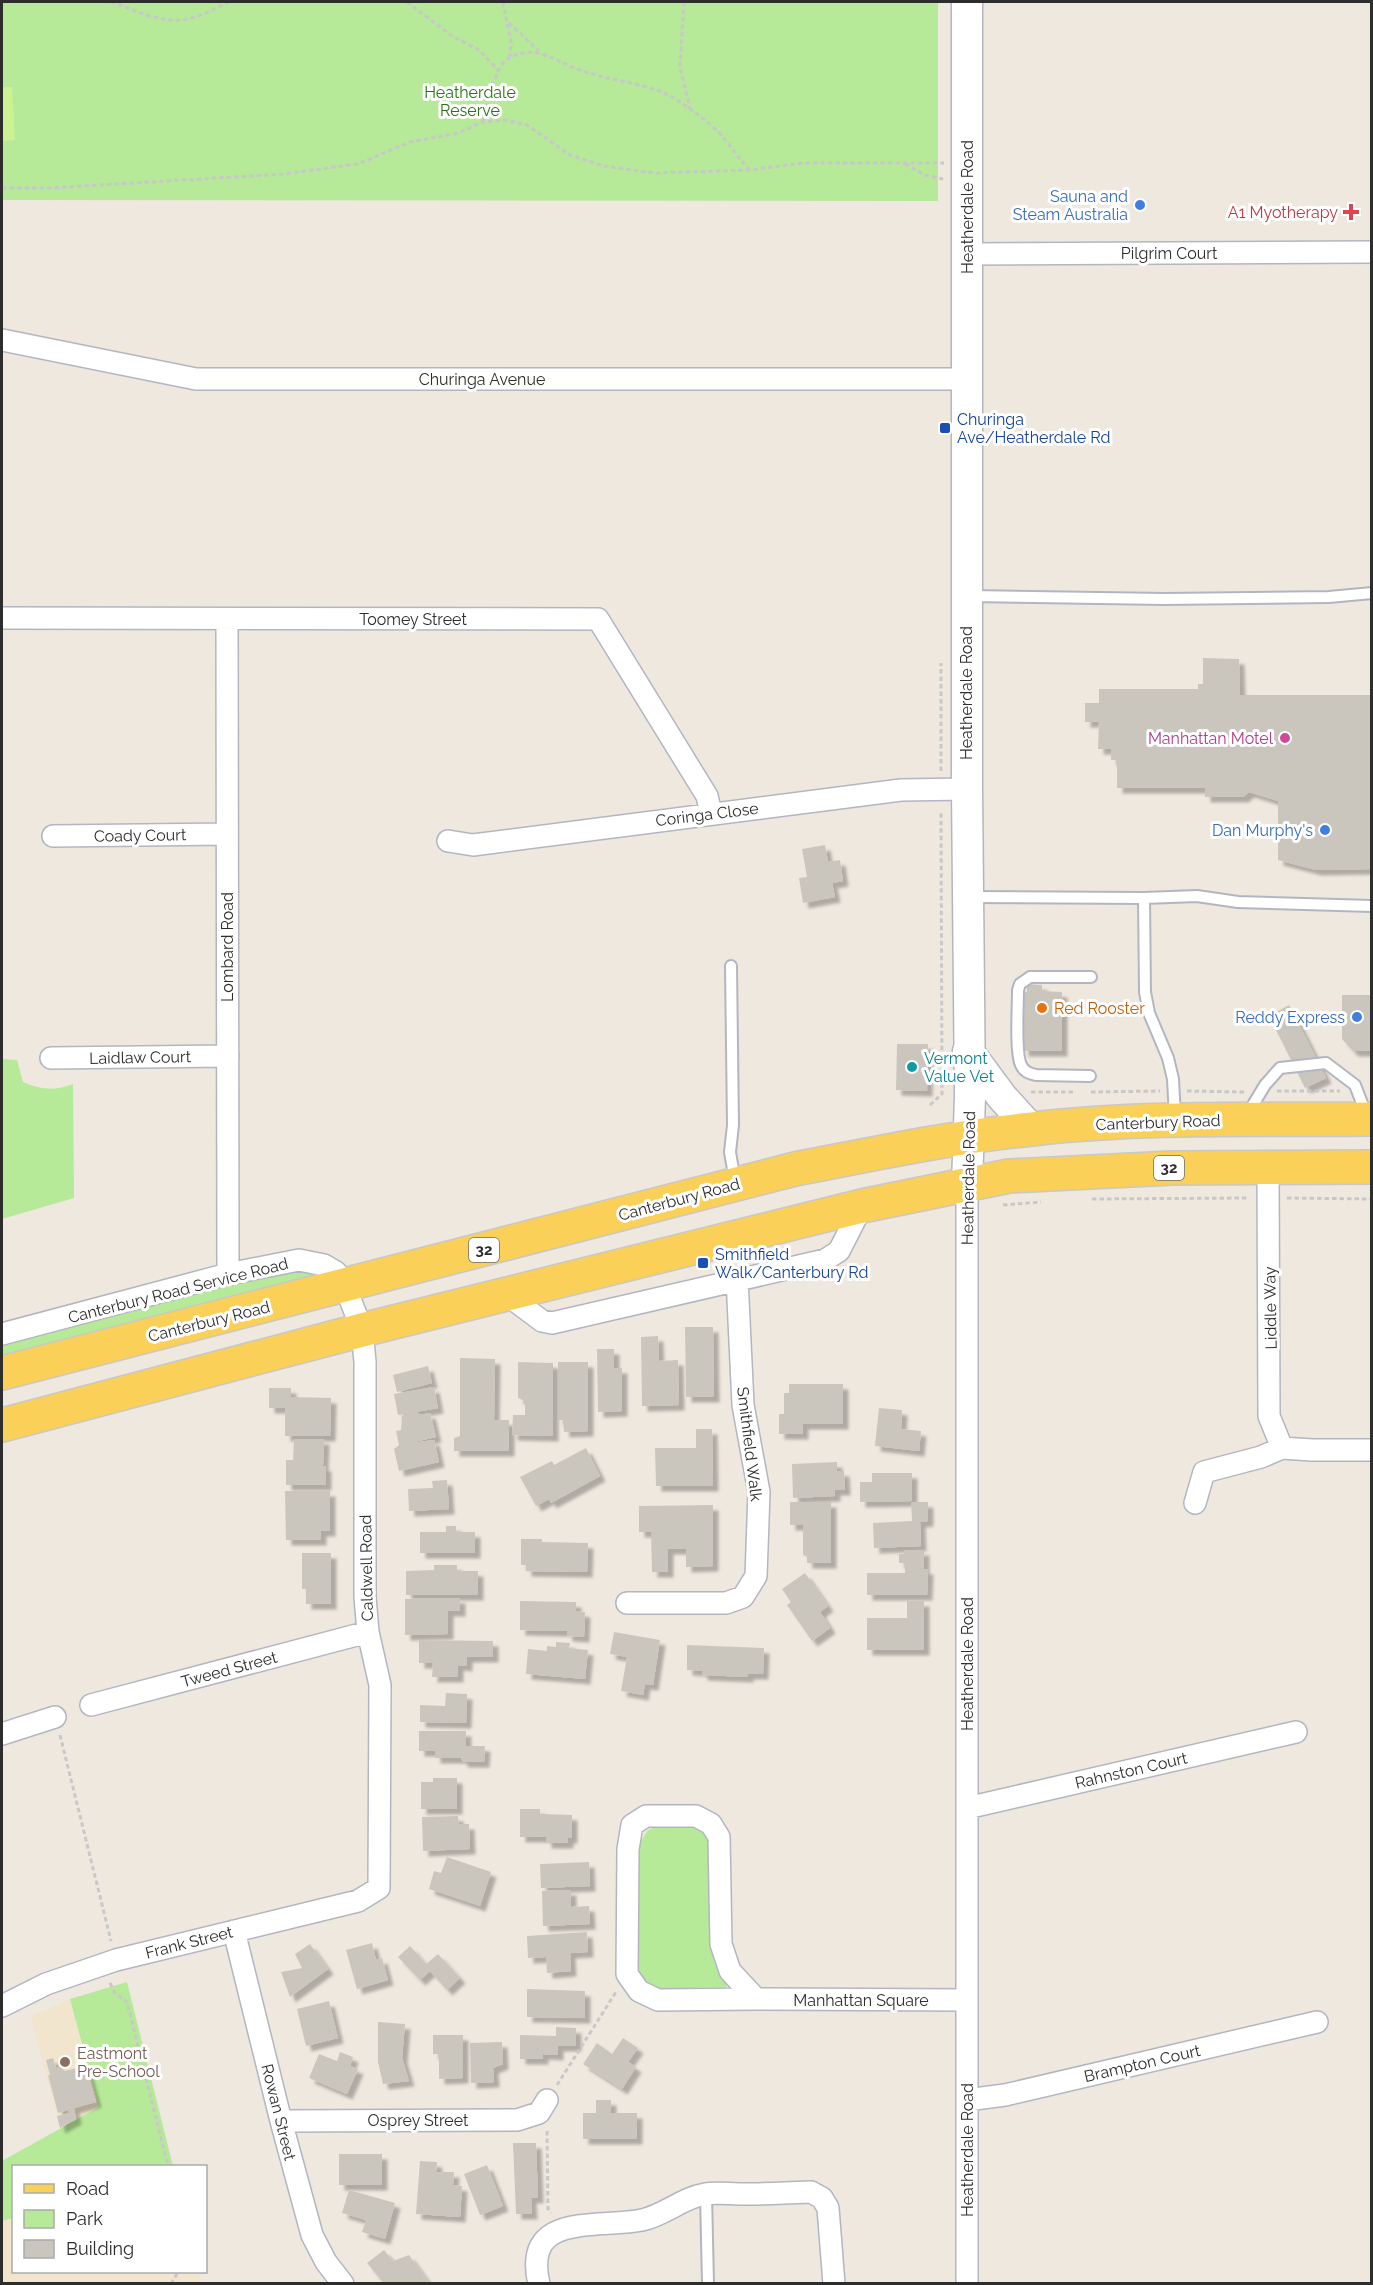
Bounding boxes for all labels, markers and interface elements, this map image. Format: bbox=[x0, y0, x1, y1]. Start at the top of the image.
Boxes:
park label: Heatherdale Reserve bbox=[424, 83, 516, 120]
street label: Heatherdale Road bbox=[958, 140, 977, 274]
place label: Sauna and Steam Australia bbox=[1013, 187, 1128, 224]
marker: Sauna and Steam Australia bbox=[1133, 198, 1147, 212]
place label: A1 Myotherapy bbox=[1228, 203, 1338, 222]
marker: A1 Myotherapy bbox=[1342, 203, 1360, 221]
street label: Pilgrim Court bbox=[1121, 244, 1218, 263]
street label: Churinga Avenue bbox=[419, 370, 545, 389]
place label: Churinga Ave/Heatherdale Rd bbox=[957, 410, 1110, 447]
marker: Churinga Ave/Heatherdale Rd bbox=[938, 421, 952, 435]
street label: Toomey Street bbox=[359, 610, 467, 629]
street label: Heatherdale Road bbox=[957, 626, 976, 760]
place label: Manhattan Motel bbox=[1148, 729, 1274, 748]
marker: Manhattan Motel bbox=[1278, 731, 1292, 745]
street label: Coringa Close bbox=[654, 799, 760, 830]
place label: Dan Murphy's bbox=[1212, 821, 1313, 840]
marker: Dan Murphy's bbox=[1318, 823, 1332, 837]
street label: Coady Court bbox=[94, 825, 187, 846]
street label: Lombard Road bbox=[218, 892, 237, 1002]
place label: Red Rooster bbox=[1054, 999, 1145, 1018]
marker: Red Rooster bbox=[1035, 1001, 1049, 1015]
place label: Reddy Express bbox=[1235, 1008, 1345, 1027]
marker: Reddy Express bbox=[1350, 1010, 1364, 1024]
street label: Laidlaw Court bbox=[89, 1047, 192, 1068]
place label: Vermont Value Vet bbox=[924, 1049, 995, 1086]
marker: Vermont Value Vet bbox=[905, 1060, 919, 1074]
street label: Heatherdale Road bbox=[958, 1111, 979, 1245]
street label: Canterbury Road bbox=[1095, 1111, 1221, 1134]
road number: 32 bbox=[1154, 1156, 1184, 1180]
street label: Canterbury Road bbox=[616, 1174, 742, 1225]
road number: 32 bbox=[469, 1238, 499, 1262]
place label: Smithfield Walk/Canterbury Rd bbox=[715, 1245, 868, 1282]
street label: Canterbury Road Service Road bbox=[66, 1253, 290, 1327]
marker: Smithfield Walk/Canterbury Rd bbox=[696, 1256, 710, 1270]
street label: Liddle Way bbox=[1260, 1266, 1281, 1350]
street label: Canterbury Road bbox=[146, 1297, 272, 1345]
street label: Smithfield Walk bbox=[733, 1386, 766, 1503]
street label: Caldwell Road bbox=[356, 1514, 377, 1622]
street label: Heatherdale Road bbox=[958, 1597, 977, 1731]
street label: Tweed Street bbox=[179, 1647, 280, 1691]
street label: Rahnston Court bbox=[1073, 1748, 1190, 1793]
street label: Frank Street bbox=[143, 1922, 235, 1963]
street label: Manhattan Square bbox=[793, 1991, 929, 2010]
street label: Brampton Court bbox=[1082, 2041, 1203, 2086]
place label: Eastmont Pre-School bbox=[77, 2044, 160, 2081]
marker: Eastmont Pre-School bbox=[58, 2055, 72, 2069]
street label: Rowan Street bbox=[257, 2062, 300, 2163]
street label: Heatherdale Road bbox=[958, 2083, 977, 2217]
street label: Osprey Street bbox=[368, 2111, 469, 2130]
legend bbox=[12, 2165, 207, 2273]
text: Road bbox=[66, 2178, 109, 2199]
text: Park bbox=[66, 2208, 103, 2229]
text: Building bbox=[66, 2238, 134, 2259]

